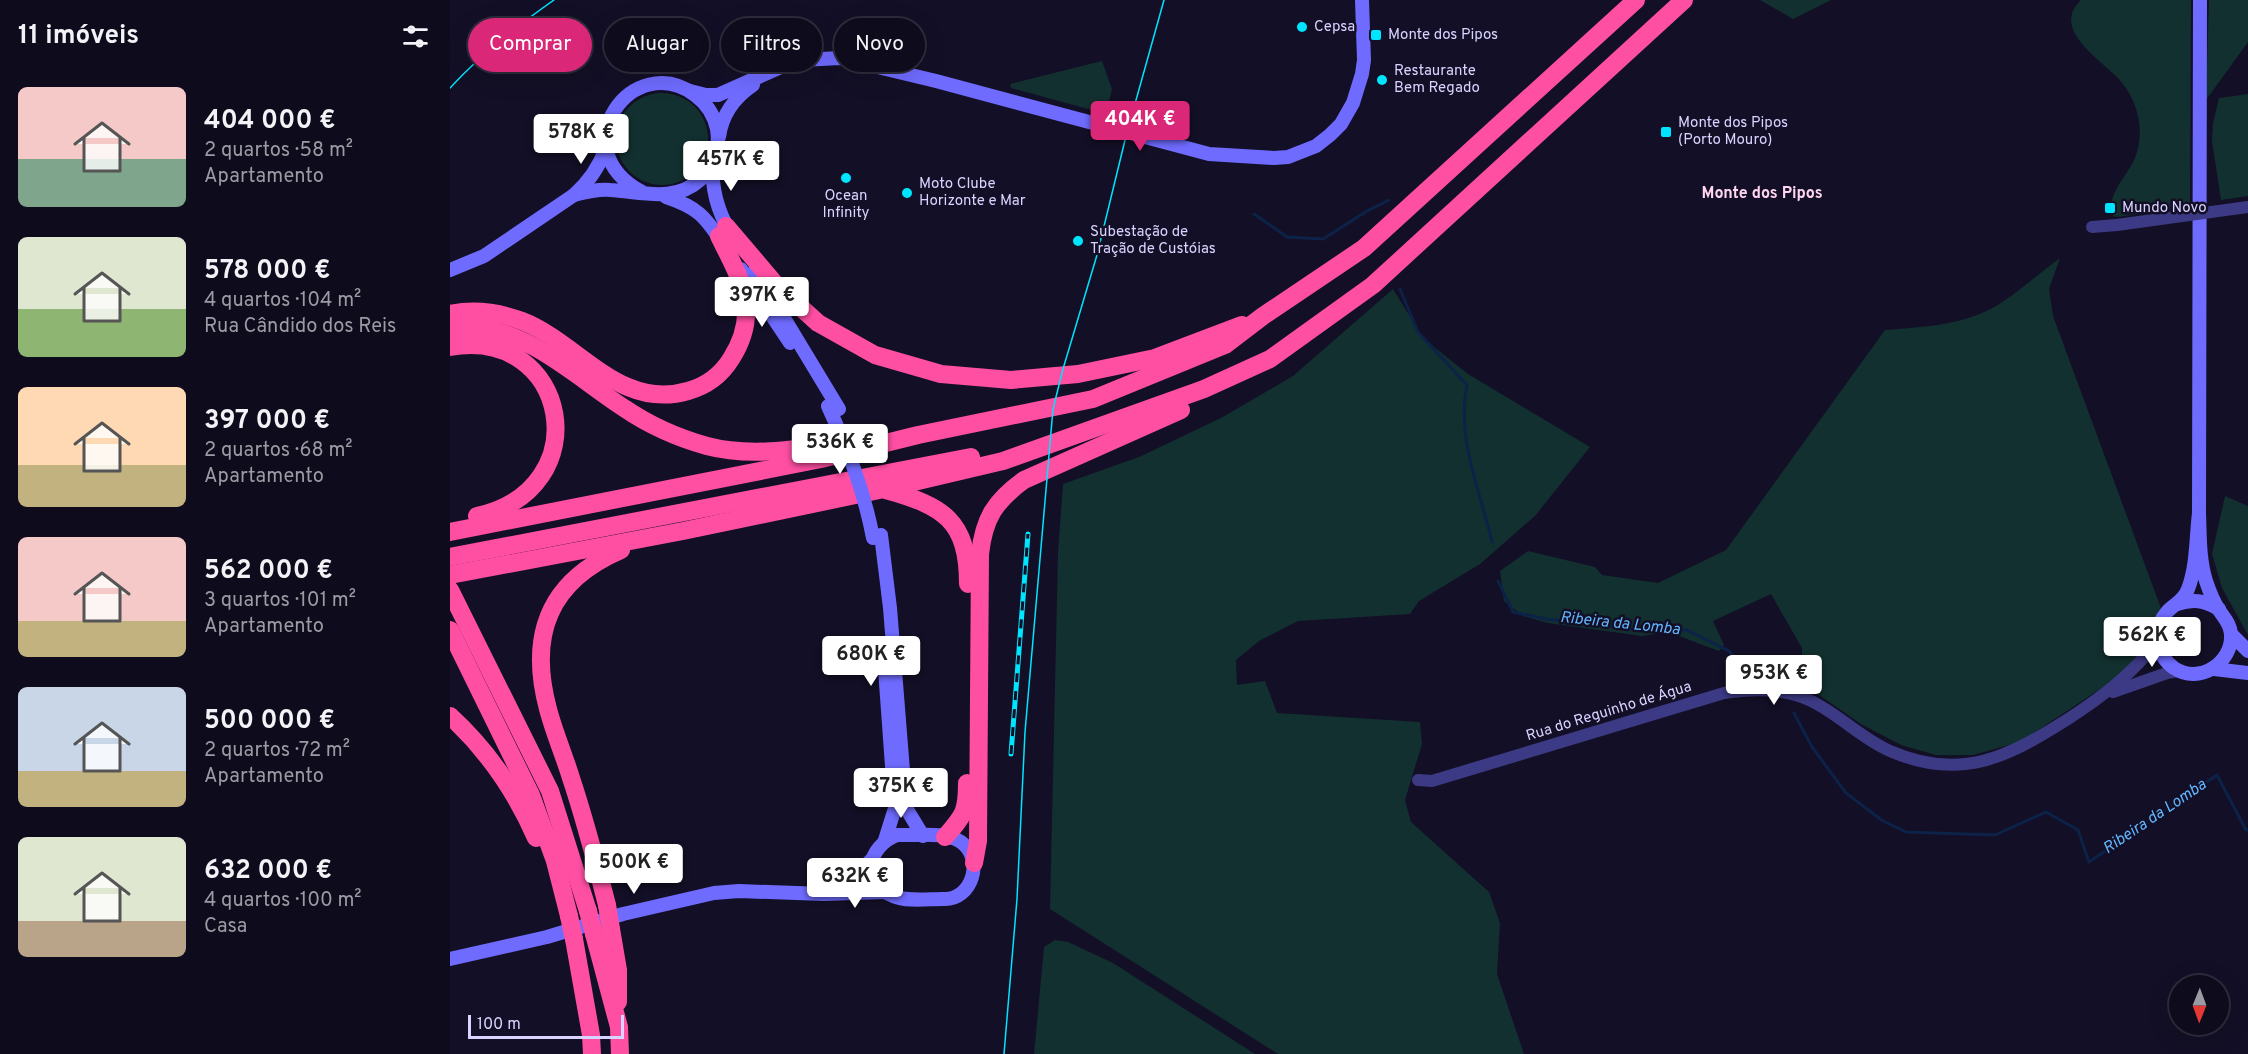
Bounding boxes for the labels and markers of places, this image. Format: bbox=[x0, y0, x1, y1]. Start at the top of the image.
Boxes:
place label: Cepsa bbox=[1314, 18, 1355, 37]
marker: Cepsa bbox=[1295, 20, 1309, 34]
place label: Monte dos Pipos bbox=[1388, 26, 1498, 45]
marker: Monte dos Pipos bbox=[1369, 28, 1383, 42]
place label: Restaurante Bem Regado bbox=[1394, 62, 1480, 98]
marker: Restaurante Bem Regado bbox=[1375, 73, 1389, 87]
pin: 404K € bbox=[1091, 101, 1189, 152]
pin: 578K € bbox=[532, 114, 630, 165]
place label: Monte dos Pipos (Porto Mouro) bbox=[1678, 114, 1788, 150]
marker: Monte dos Pipos (Porto Mouro) bbox=[1659, 125, 1673, 139]
pin: 457K € bbox=[682, 141, 780, 192]
marker: Ocean Infinity bbox=[839, 171, 853, 185]
place label: Moto Clube Horizonte e Mar bbox=[919, 175, 1026, 211]
marker: Moto Clube Horizonte e Mar bbox=[900, 186, 914, 200]
place label: Ocean Infinity bbox=[822, 187, 870, 223]
place label: Mundo Novo bbox=[2122, 199, 2207, 218]
marker: Mundo Novo bbox=[2103, 201, 2117, 215]
place label: Subestação de Tração de Custóias bbox=[1090, 223, 1216, 259]
marker: Subestação de Tração de Custóias bbox=[1071, 234, 1085, 248]
pin: 397K € bbox=[713, 277, 811, 328]
pin: 536K € bbox=[791, 424, 889, 475]
pin: 562K € bbox=[2103, 617, 2201, 668]
pin: 680K € bbox=[822, 636, 920, 687]
pin: 953K € bbox=[1725, 655, 1823, 706]
pin: 375K € bbox=[852, 768, 950, 819]
pin: 500K € bbox=[585, 844, 683, 895]
pin: 632K € bbox=[806, 858, 904, 909]

